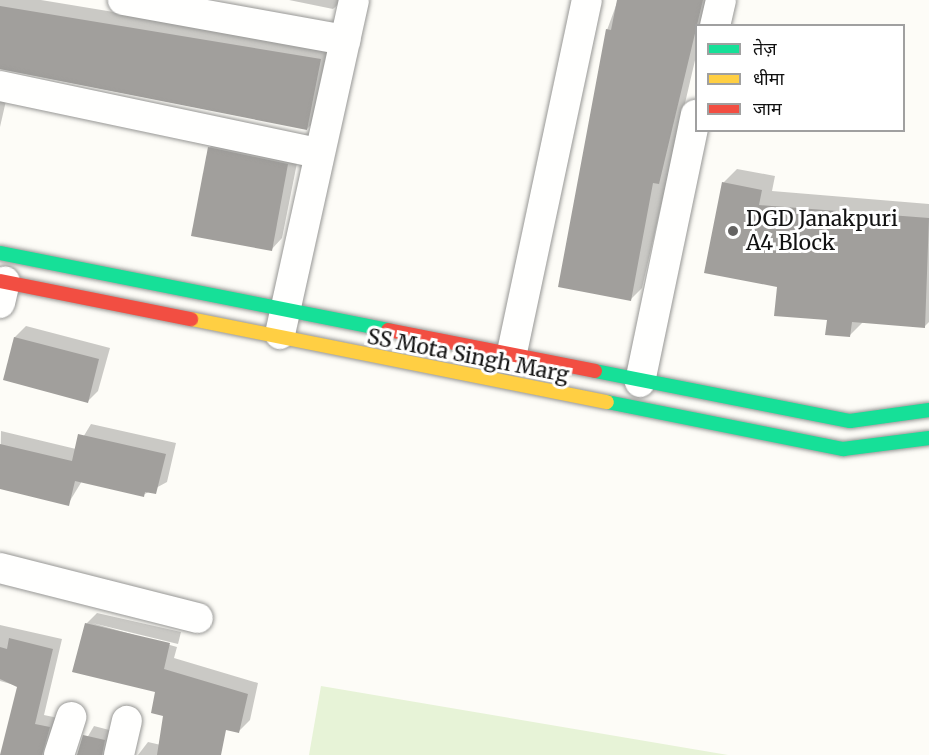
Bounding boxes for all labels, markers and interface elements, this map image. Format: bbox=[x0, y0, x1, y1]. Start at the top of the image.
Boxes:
legend bbox=[695, 24, 905, 132]
text: तेज़ bbox=[753, 37, 777, 60]
text: धीमा bbox=[753, 67, 784, 90]
text: जाम bbox=[753, 97, 782, 120]
place label: DGD Janakpuri A4 Block bbox=[746, 206, 898, 256]
marker: DGD Janakpuri A4 Block bbox=[724, 222, 742, 240]
street label: SS Mota Singh Marg bbox=[365, 324, 571, 388]

